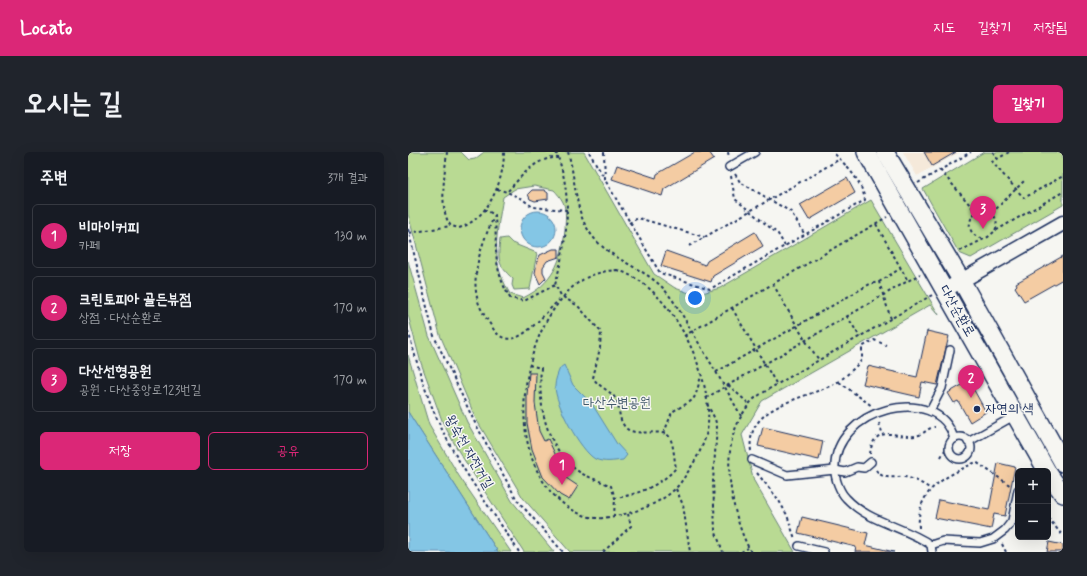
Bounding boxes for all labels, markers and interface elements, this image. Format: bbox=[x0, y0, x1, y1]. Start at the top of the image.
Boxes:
text: Locato bbox=[20, 16, 72, 41]
text: 지도 bbox=[933, 19, 955, 37]
text: 길찾기 bbox=[977, 19, 1011, 37]
text: 저장됨 bbox=[1033, 19, 1067, 37]
button: 길찾기 bbox=[993, 85, 1063, 123]
text: 오시는 길 bbox=[24, 86, 122, 123]
text: 주변 bbox=[40, 167, 67, 189]
text: 3개 결과 bbox=[327, 170, 368, 187]
pin: 3 bbox=[970, 196, 996, 229]
text: 비마이커피 bbox=[79, 218, 139, 238]
text: 1 bbox=[51, 228, 57, 245]
text: 130 m bbox=[334, 228, 367, 245]
text: 카페 bbox=[79, 238, 100, 255]
street label: 다산순환로 bbox=[935, 282, 979, 340]
your location bbox=[685, 288, 705, 308]
text: 크린토피아 골든뷰점 bbox=[79, 290, 192, 310]
text: 2 bbox=[51, 300, 57, 317]
text: 170 m bbox=[333, 300, 367, 317]
text: 상점 · 다산순환로 bbox=[79, 310, 162, 327]
text: 다산선형공원 bbox=[79, 362, 151, 382]
pin: 2 bbox=[958, 365, 984, 398]
text: 3 bbox=[51, 372, 57, 389]
text: 170 m bbox=[333, 372, 367, 389]
text: 공원 · 다산중앙로123번길 bbox=[79, 382, 201, 399]
park label: 다산수변공원 bbox=[583, 394, 651, 412]
place label: 자연의 색 bbox=[985, 400, 1034, 418]
marker: 자연의 색 bbox=[972, 404, 982, 414]
street label: 왕숙천 자전거길 bbox=[441, 412, 498, 493]
button: 저장 bbox=[40, 432, 200, 470]
button: 공유 bbox=[208, 432, 368, 470]
pin: 1 bbox=[549, 452, 575, 485]
map controls bbox=[1015, 468, 1051, 540]
button: + bbox=[1015, 468, 1051, 504]
button: − bbox=[1015, 504, 1051, 540]

